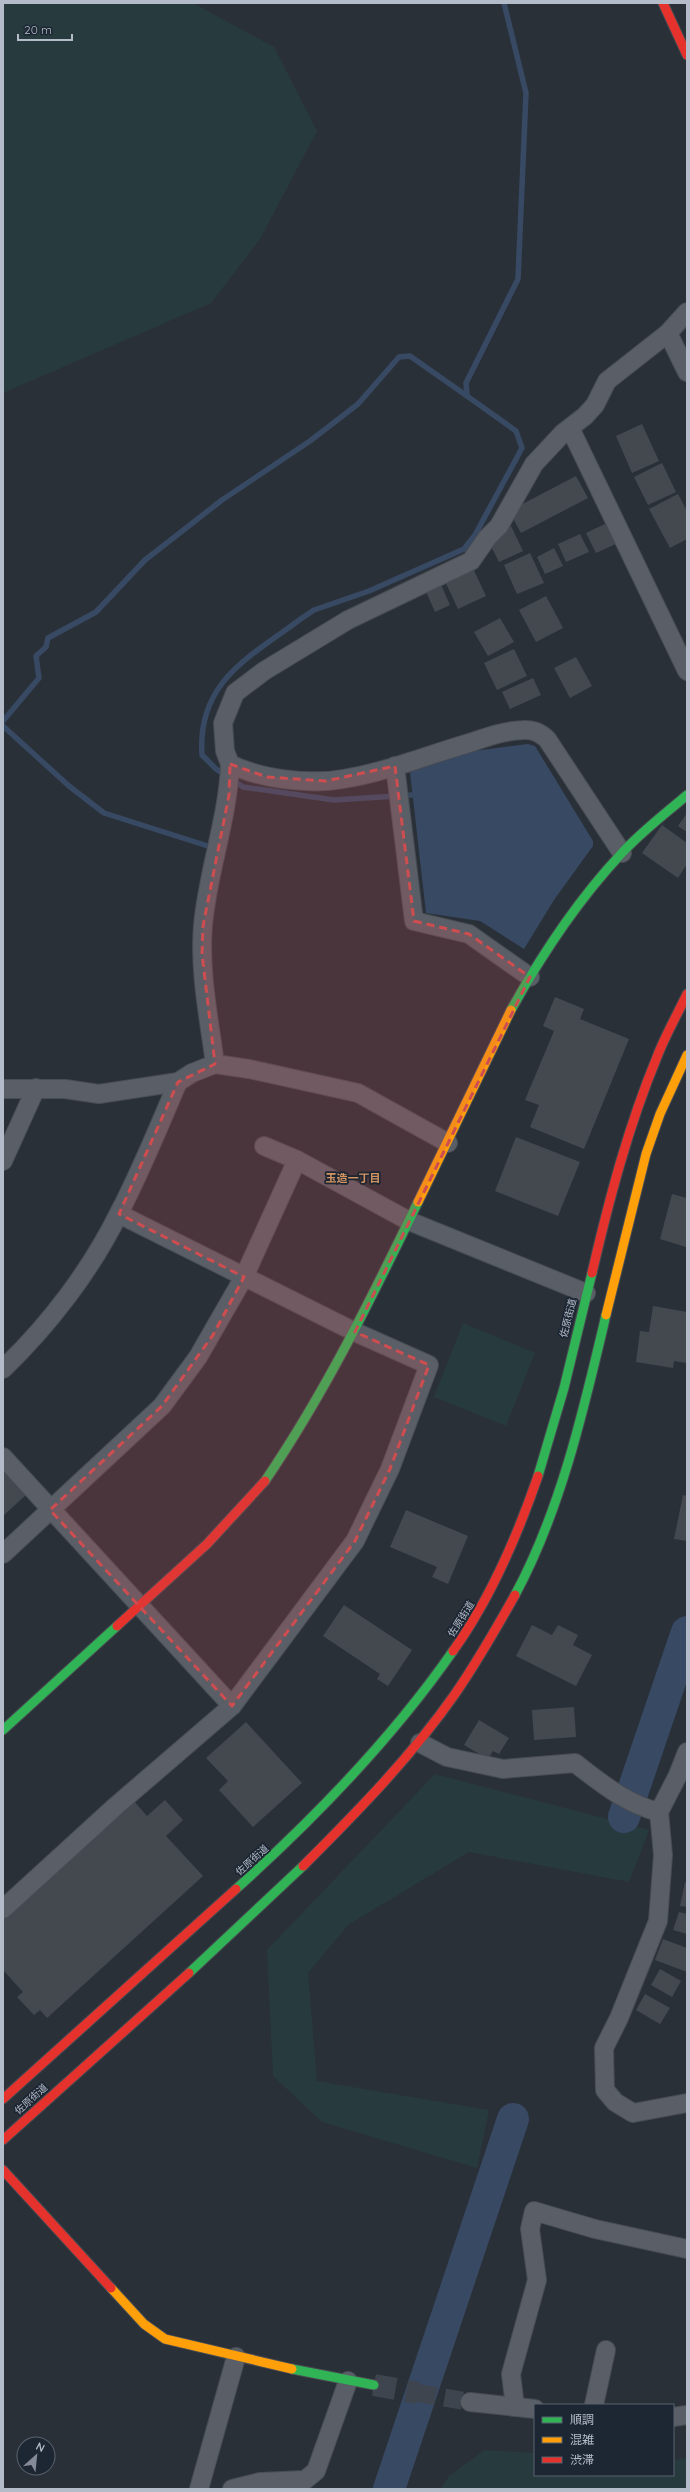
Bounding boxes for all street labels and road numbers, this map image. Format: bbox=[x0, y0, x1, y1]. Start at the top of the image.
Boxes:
street label: 佐原街道 bbox=[557, 1297, 579, 1339]
street label: 佐原街道 bbox=[445, 1599, 477, 1639]
street label: 佐原街道 bbox=[233, 1842, 271, 1878]
street label: 佐原街道 bbox=[12, 2081, 50, 2117]

